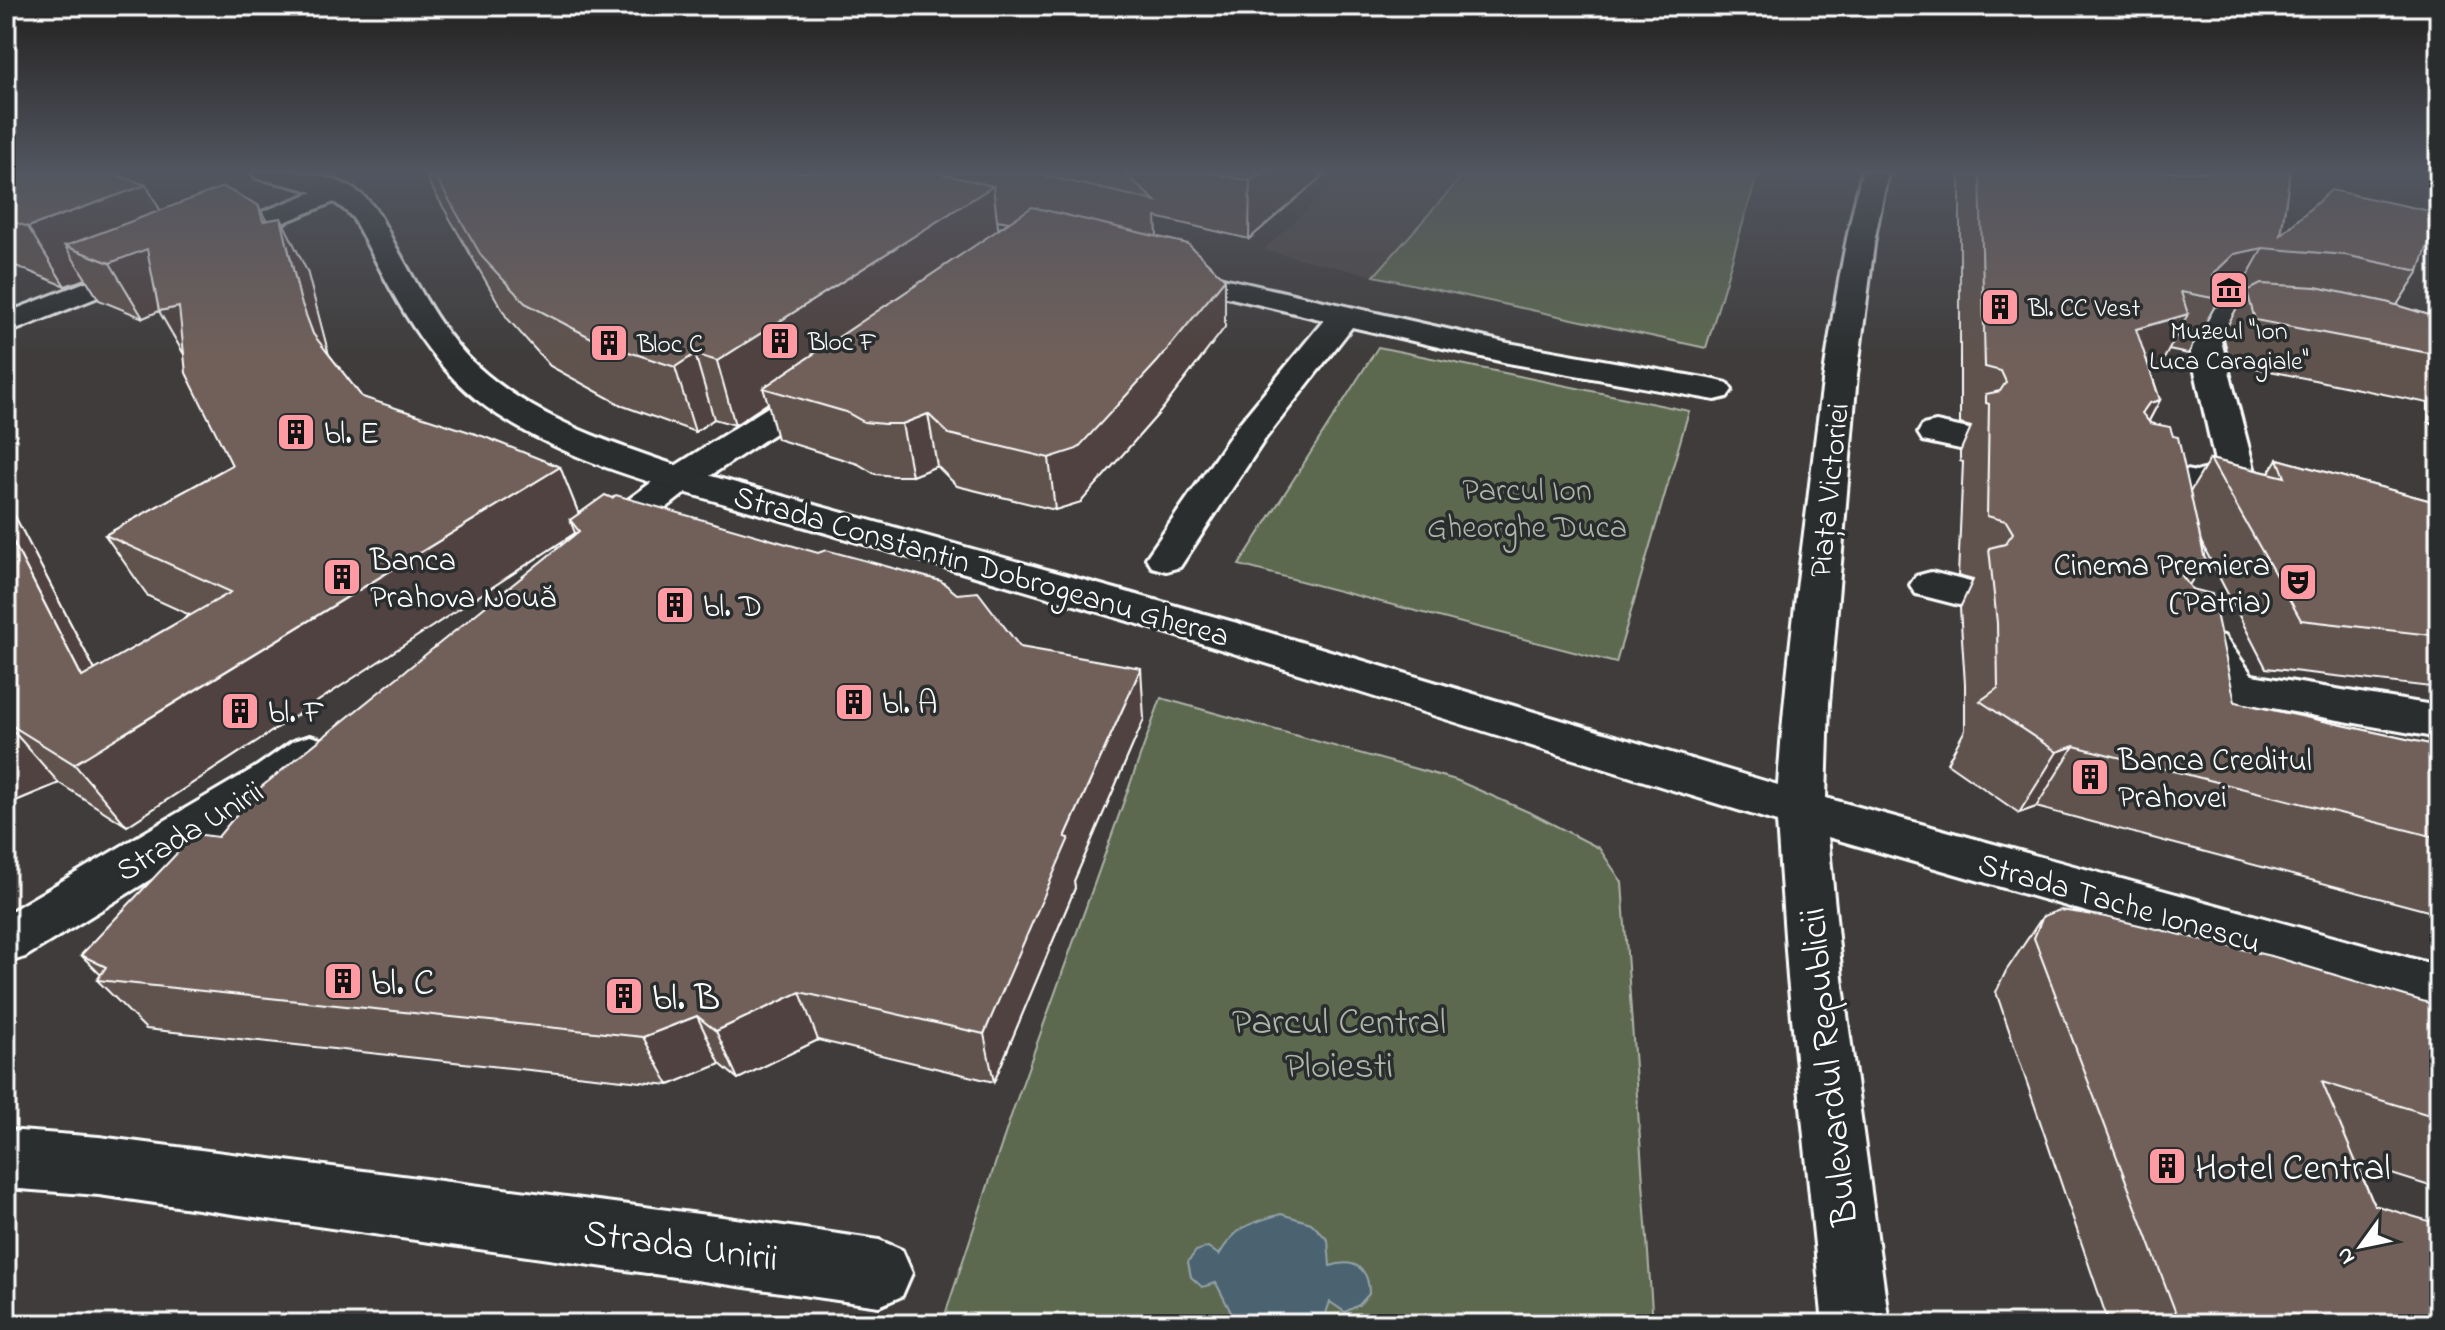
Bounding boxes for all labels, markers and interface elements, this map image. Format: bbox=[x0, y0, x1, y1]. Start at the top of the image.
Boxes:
museum icon: Muzeul "Ion Luca Caragiale" bbox=[2208, 269, 2250, 311]
building icon: Bl. CC Vest bbox=[1979, 286, 2021, 328]
place label: Bl. CC Vest bbox=[2027, 291, 2140, 329]
place label: Muzeul "Ion Luca Caragiale" bbox=[2149, 314, 2309, 382]
building icon: Bloc F bbox=[759, 320, 801, 362]
building icon: Bloc C bbox=[588, 322, 630, 364]
place label: Bloc F bbox=[807, 325, 877, 363]
place label: Bloc C bbox=[636, 327, 703, 365]
street label: Piața Victoriei bbox=[1799, 401, 1864, 580]
building icon: bl. E bbox=[275, 411, 317, 453]
place label: bl. E bbox=[324, 412, 379, 459]
park label: Parcul Ion Gheorghe Duca bbox=[1427, 469, 1627, 553]
street label: Strada Constantin Dobrogeanu Gherea bbox=[728, 475, 1235, 662]
place label: Banca Prahova Nouă bbox=[369, 539, 556, 623]
place label: Cinema Premiera (Patria) bbox=[2053, 544, 2270, 628]
building icon: Banca Prahova Nouă bbox=[321, 556, 363, 598]
theatre icon: Cinema Premiera (Patria) bbox=[2277, 561, 2319, 603]
building icon: bl. D bbox=[654, 584, 696, 626]
place label: bl. D bbox=[703, 585, 762, 632]
building icon: bl. A bbox=[833, 681, 875, 723]
place label: bl. A bbox=[882, 682, 938, 729]
building icon: bl. F bbox=[219, 690, 261, 732]
place label: bl. F bbox=[268, 691, 325, 738]
place label: Banca Creditul Prahovei bbox=[2117, 739, 2312, 823]
building icon: Banca Creditul Prahovei bbox=[2069, 756, 2111, 798]
street label: Strada Unirii bbox=[108, 770, 274, 896]
street label: Strada Tache Ionescu bbox=[1972, 843, 2266, 968]
street label: Bulevardul Republicii bbox=[1786, 905, 1876, 1229]
place label: bl. C bbox=[371, 957, 434, 1013]
building icon: bl. C bbox=[322, 960, 364, 1002]
place label: bl. B bbox=[652, 972, 720, 1028]
building icon: bl. B bbox=[603, 975, 645, 1017]
park label: Parcul Central Ploiesti bbox=[1232, 996, 1446, 1096]
place label: Hotel Central bbox=[2195, 1142, 2391, 1198]
building icon: Hotel Central bbox=[2146, 1145, 2188, 1187]
north arrow bbox=[2321, 1206, 2401, 1286]
street label: Strada Unirii bbox=[580, 1207, 781, 1289]
text: N bbox=[2329, 1240, 2364, 1270]

